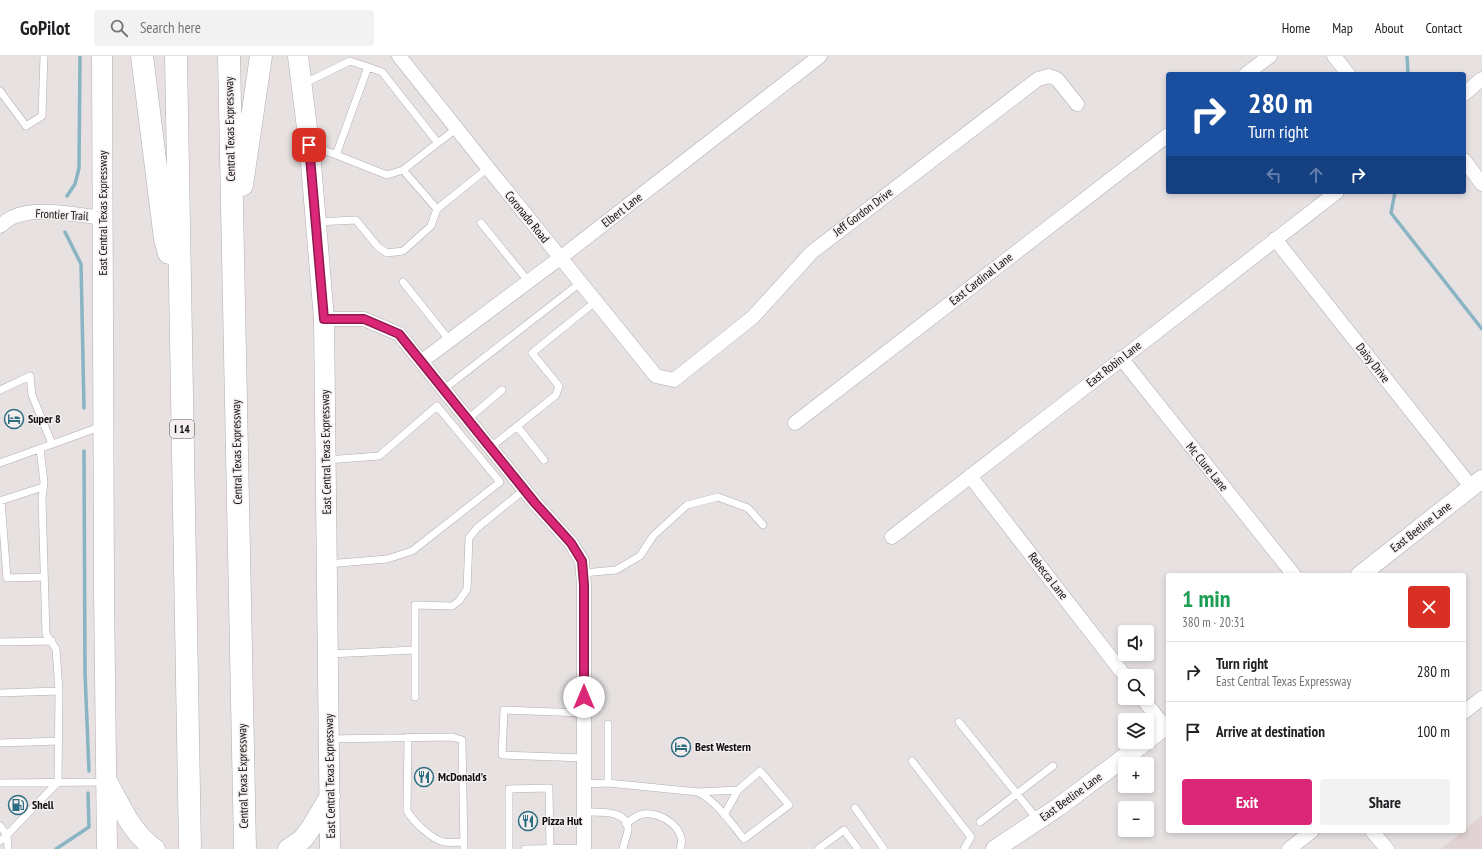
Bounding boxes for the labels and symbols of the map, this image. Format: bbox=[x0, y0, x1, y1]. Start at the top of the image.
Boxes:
street label: Central Texas Expressway bbox=[221, 76, 238, 182]
pin bbox=[292, 128, 326, 162]
street label: East Central Texas Expressway bbox=[95, 150, 110, 275]
street label: Jeff Gordon Drive bbox=[829, 184, 896, 240]
street label: Coronado Road bbox=[502, 188, 553, 246]
street label: Elbert Lane bbox=[598, 189, 645, 230]
street label: Frontier Trail bbox=[35, 206, 89, 223]
street label: East Cardinal Lane bbox=[946, 249, 1015, 308]
street label: East Robin Lane bbox=[1083, 337, 1144, 390]
street label: Daisy Drive bbox=[1353, 340, 1394, 386]
street label: East Central Texas Expressway bbox=[317, 389, 334, 515]
street label: Central Texas Expressway bbox=[228, 399, 245, 505]
hotel icon: Super 8 bbox=[3, 408, 25, 430]
place label: Super 8 bbox=[28, 411, 61, 426]
road number: I 14 bbox=[170, 420, 194, 438]
street label: Mc Clure Lane bbox=[1183, 439, 1232, 494]
street label: East Beeline Lane bbox=[1387, 498, 1454, 555]
street label: Rebecca Lane bbox=[1025, 549, 1072, 602]
position arrow bbox=[563, 676, 605, 718]
street label: East Central Texas Expressway bbox=[321, 713, 338, 839]
street label: Central Texas Expressway bbox=[234, 723, 251, 829]
hotel icon: Best Western bbox=[670, 736, 692, 758]
place label: Best Western bbox=[695, 739, 751, 754]
restaurant icon: McDonald's bbox=[413, 766, 435, 788]
place label: McDonald's bbox=[438, 769, 487, 784]
street label: East Beeline Lane bbox=[1037, 769, 1105, 824]
fuel station icon: Shell bbox=[7, 794, 29, 816]
place label: Shell bbox=[32, 797, 54, 812]
restaurant icon: Pizza Hut bbox=[517, 810, 539, 832]
place label: Pizza Hut bbox=[542, 813, 583, 828]

